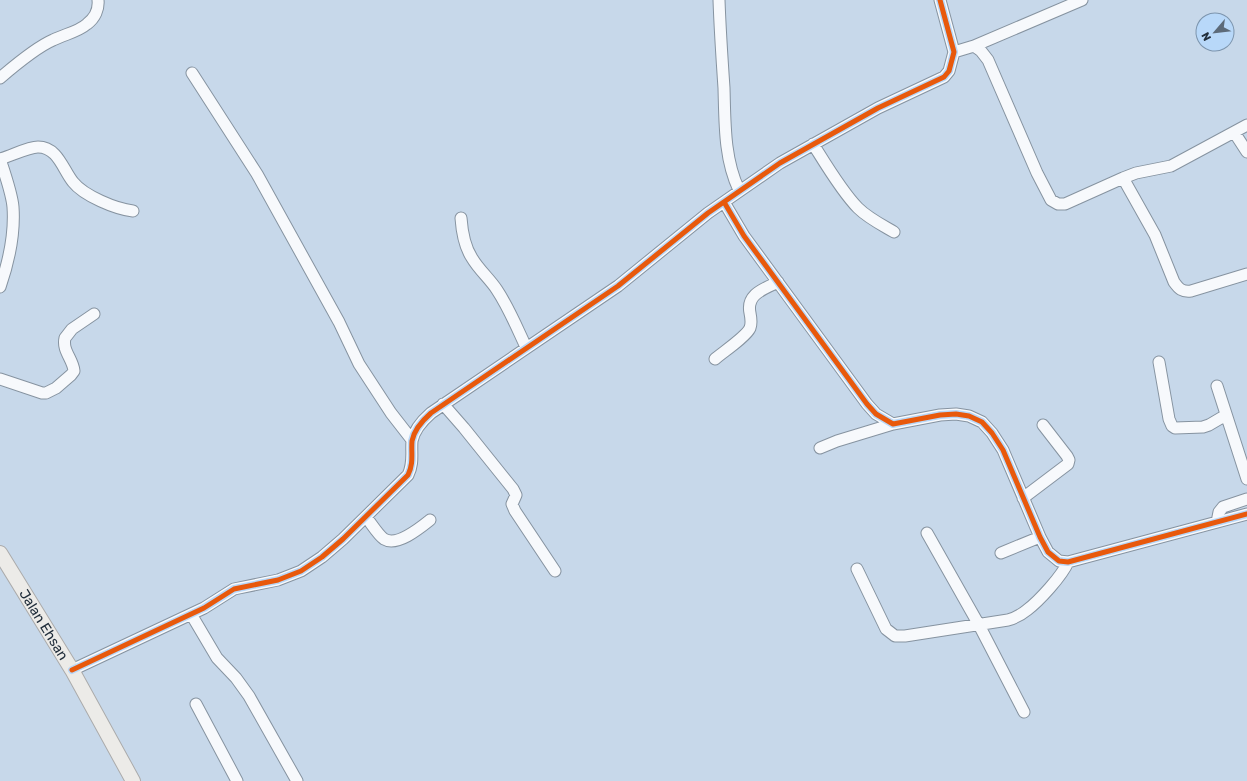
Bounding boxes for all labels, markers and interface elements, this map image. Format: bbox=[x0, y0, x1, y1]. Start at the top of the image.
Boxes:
north arrow bbox=[1195, 12, 1235, 52]
text: N bbox=[1199, 30, 1214, 43]
street label: Jalan Ehsan bbox=[16, 586, 72, 663]

